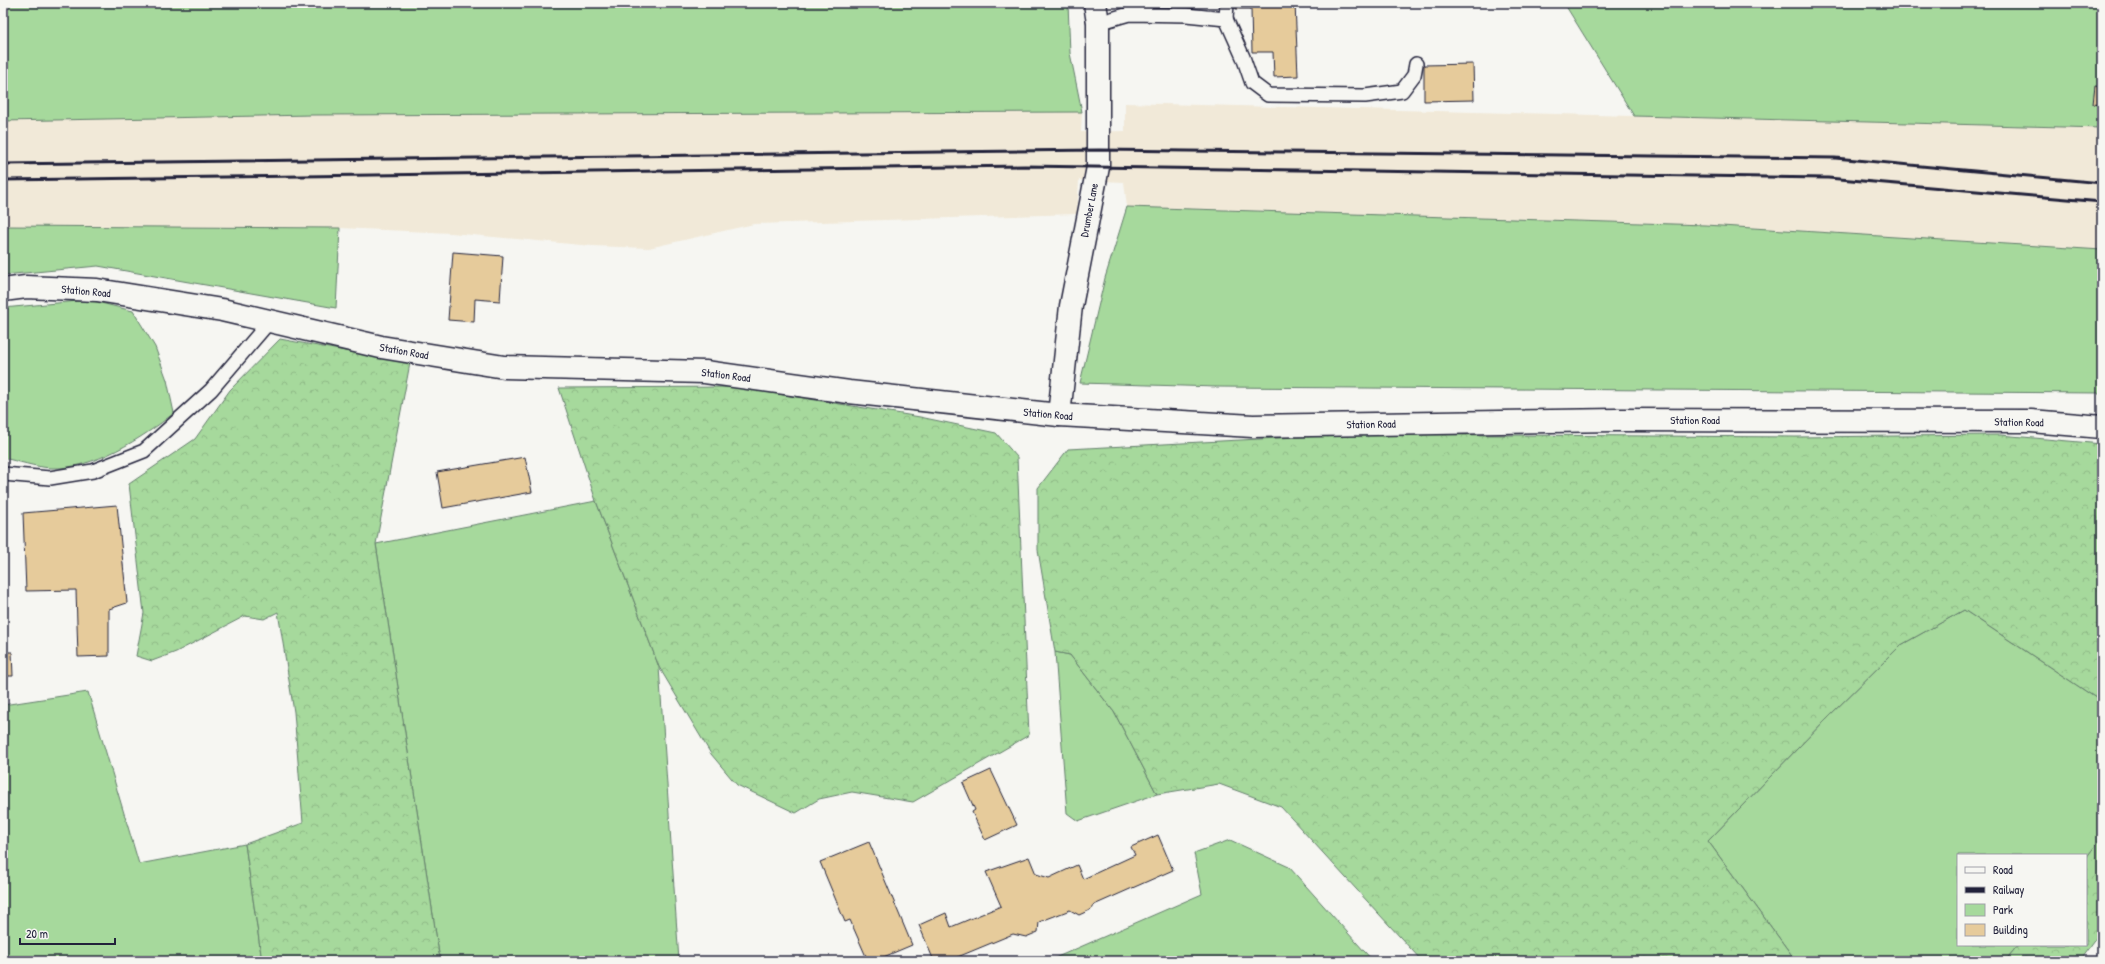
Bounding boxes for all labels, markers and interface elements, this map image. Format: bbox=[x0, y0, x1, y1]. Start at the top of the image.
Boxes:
street label: Drumber Lane bbox=[1077, 181, 1101, 238]
street label: Station Road bbox=[61, 282, 112, 300]
street label: Station Road bbox=[378, 340, 430, 362]
street label: Station Road bbox=[701, 365, 752, 385]
street label: Station Road bbox=[1023, 405, 1074, 423]
street label: Station Road bbox=[1670, 413, 1720, 427]
street label: Station Road bbox=[1994, 415, 2045, 429]
street label: Station Road bbox=[1346, 417, 1397, 431]
legend bbox=[1957, 854, 2087, 946]
text: Road bbox=[1993, 861, 2013, 878]
text: Railway bbox=[1993, 881, 2024, 898]
text: Park bbox=[1993, 901, 2013, 918]
scale bar bbox=[20, 920, 115, 946]
text: Building bbox=[1993, 921, 2028, 938]
text: 20 m bbox=[26, 925, 48, 942]

